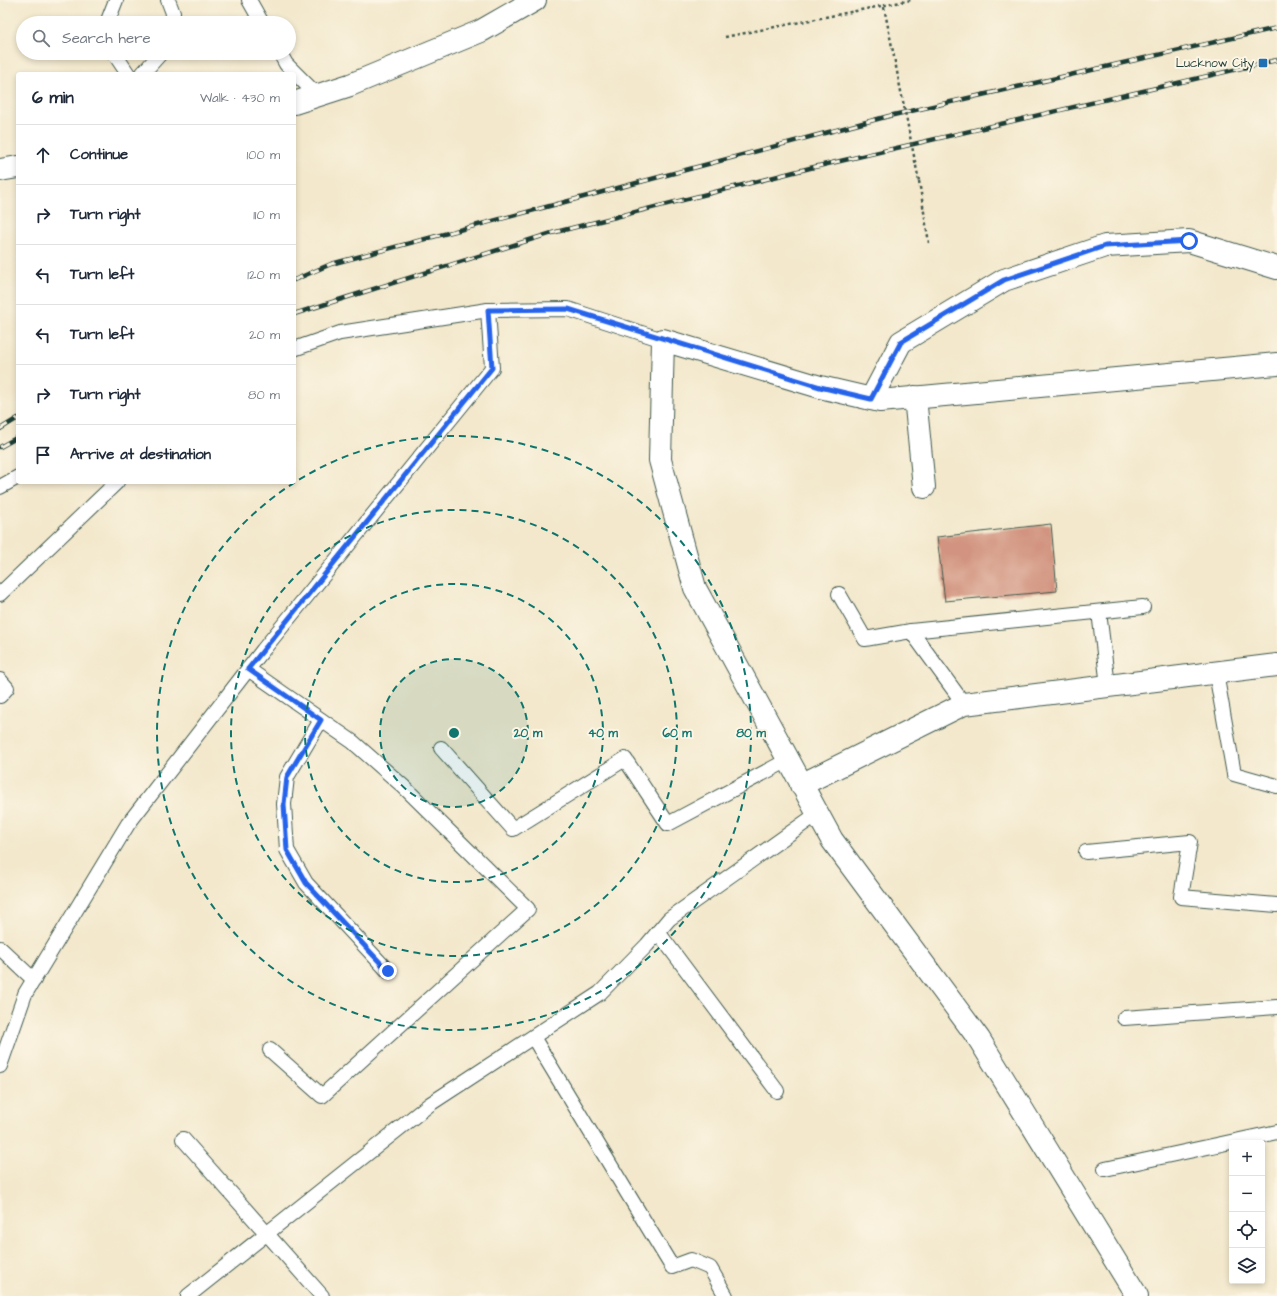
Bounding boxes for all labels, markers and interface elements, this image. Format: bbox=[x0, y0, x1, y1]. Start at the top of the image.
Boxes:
search box bbox=[16, 16, 296, 60]
icon: search bbox=[30, 27, 52, 49]
text: Search here bbox=[62, 28, 151, 49]
place label: Lucknow City bbox=[1176, 55, 1254, 73]
marker: Lucknow City bbox=[1257, 57, 1269, 69]
text: 6 min bbox=[32, 86, 74, 110]
text: Walk · 430 m bbox=[200, 89, 280, 107]
icon: ahead bbox=[32, 144, 54, 166]
text: Continue bbox=[70, 144, 128, 165]
text: 100 m bbox=[247, 146, 280, 164]
icon: right bbox=[32, 204, 54, 226]
text: Turn right bbox=[70, 204, 141, 225]
text: 110 m bbox=[253, 206, 280, 224]
route start bbox=[1180, 232, 1198, 250]
icon: left bbox=[32, 264, 54, 286]
text: Turn left bbox=[70, 264, 134, 285]
text: 120 m bbox=[247, 266, 280, 284]
icon: left bbox=[32, 324, 54, 346]
text: Turn left bbox=[70, 324, 134, 345]
text: 20 m bbox=[249, 326, 280, 344]
icon: right bbox=[32, 384, 54, 406]
text: Turn right bbox=[70, 384, 141, 405]
text: 80 m bbox=[248, 386, 280, 404]
icon: arrive bbox=[32, 444, 54, 466]
text: Arrive at destination bbox=[70, 444, 211, 465]
text: 20 m bbox=[513, 725, 543, 742]
text: 40 m bbox=[588, 725, 619, 742]
text: 60 m bbox=[662, 725, 692, 742]
text: 80 m bbox=[736, 725, 766, 742]
centre of rings bbox=[447, 726, 461, 740]
route end bbox=[379, 962, 397, 980]
map controls bbox=[1229, 1140, 1265, 1284]
button: + bbox=[1229, 1140, 1265, 1176]
button: − bbox=[1229, 1176, 1265, 1212]
button: locate bbox=[1229, 1212, 1265, 1248]
button: layers bbox=[1229, 1248, 1265, 1284]

